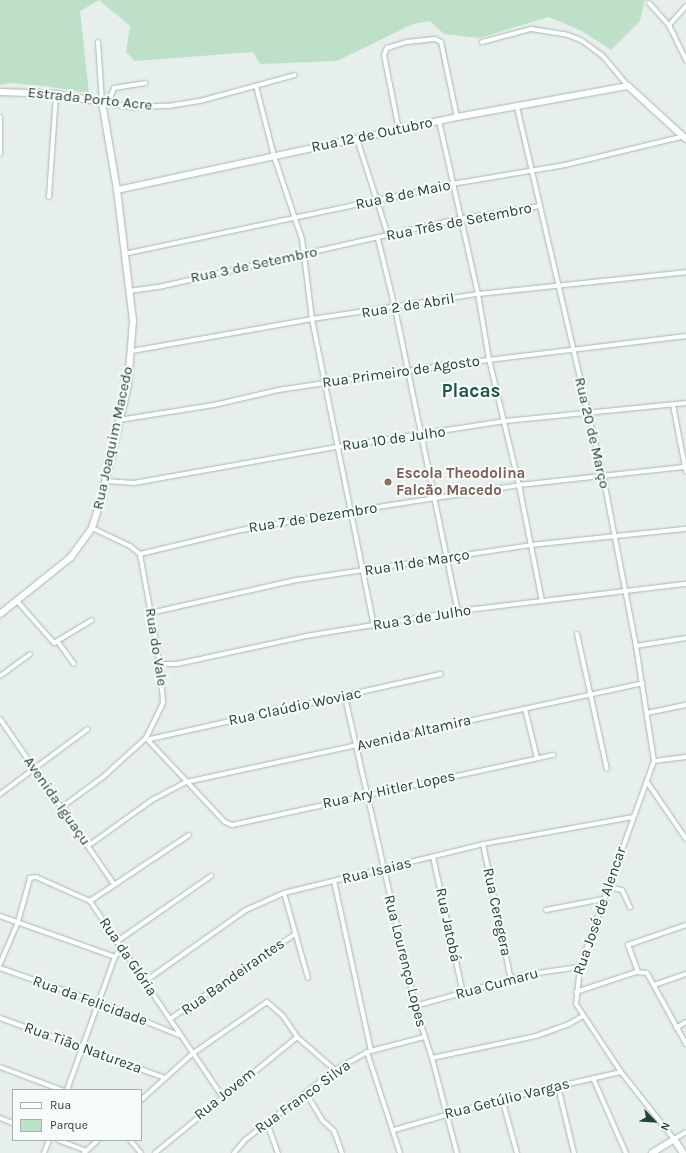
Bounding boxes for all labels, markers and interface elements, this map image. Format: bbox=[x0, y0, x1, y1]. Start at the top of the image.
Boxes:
street label: Estrada Porto Acre bbox=[27, 84, 153, 114]
street label: Rua 12 de Outubro bbox=[310, 113, 434, 157]
street label: Rua 8 de Maio bbox=[354, 176, 452, 214]
street label: Rua Três de Setembro bbox=[385, 199, 533, 245]
street label: Rua 3 de Setembro bbox=[189, 243, 319, 287]
street label: Rua 2 de Abril bbox=[360, 290, 456, 322]
street label: Rua Primeiro de Agosto bbox=[321, 352, 481, 392]
street label: Rua Joaquim Macedo bbox=[89, 365, 137, 511]
street label: Rua 20 de Março bbox=[570, 376, 614, 490]
district label: Placas bbox=[441, 381, 501, 403]
street label: Rua 10 de Julho bbox=[341, 423, 447, 455]
place label: Escola Theodolina Falcão Macedo bbox=[396, 464, 525, 499]
marker: Escola Theodolina Falcão Macedo bbox=[383, 477, 393, 487]
street label: Rua 7 de Dezembro bbox=[247, 499, 379, 537]
street label: Rua 11 de Março bbox=[363, 546, 471, 580]
street label: Rua 3 de Julho bbox=[372, 601, 472, 635]
street label: Rua do Vale bbox=[141, 607, 171, 687]
street label: Rua Claúdio Woviac bbox=[227, 684, 363, 730]
street label: Avenida Altamira bbox=[355, 711, 473, 755]
street label: Avenida Iguaçu bbox=[20, 753, 94, 849]
street label: Rua Ary Hitler Lopes bbox=[321, 767, 457, 813]
street label: Rua José de Alencar bbox=[570, 844, 630, 978]
street label: Rua Isaias bbox=[340, 854, 414, 888]
street label: Rua Ceregera bbox=[479, 866, 515, 958]
street label: Rua Jatobá bbox=[431, 886, 465, 964]
street label: Rua Lourenço Lopes bbox=[380, 893, 430, 1029]
street label: Rua da Glória bbox=[95, 914, 161, 1000]
street label: Rua Bandeirantes bbox=[178, 935, 288, 1019]
street label: Rua Cumaru bbox=[454, 964, 540, 1004]
street label: Rua da Felicidade bbox=[30, 972, 150, 1030]
street label: Rua Tião Natureza bbox=[22, 1018, 144, 1078]
street label: Rua Franco Silva bbox=[252, 1056, 354, 1138]
street label: Rua Jovem bbox=[191, 1064, 259, 1124]
street label: Rua Getúlio Vargas bbox=[442, 1075, 572, 1123]
legend bbox=[12, 1089, 142, 1141]
text: Rua bbox=[50, 1098, 71, 1112]
north arrow bbox=[634, 1101, 674, 1141]
text: Parque bbox=[50, 1118, 88, 1132]
text: N bbox=[658, 1120, 673, 1133]

